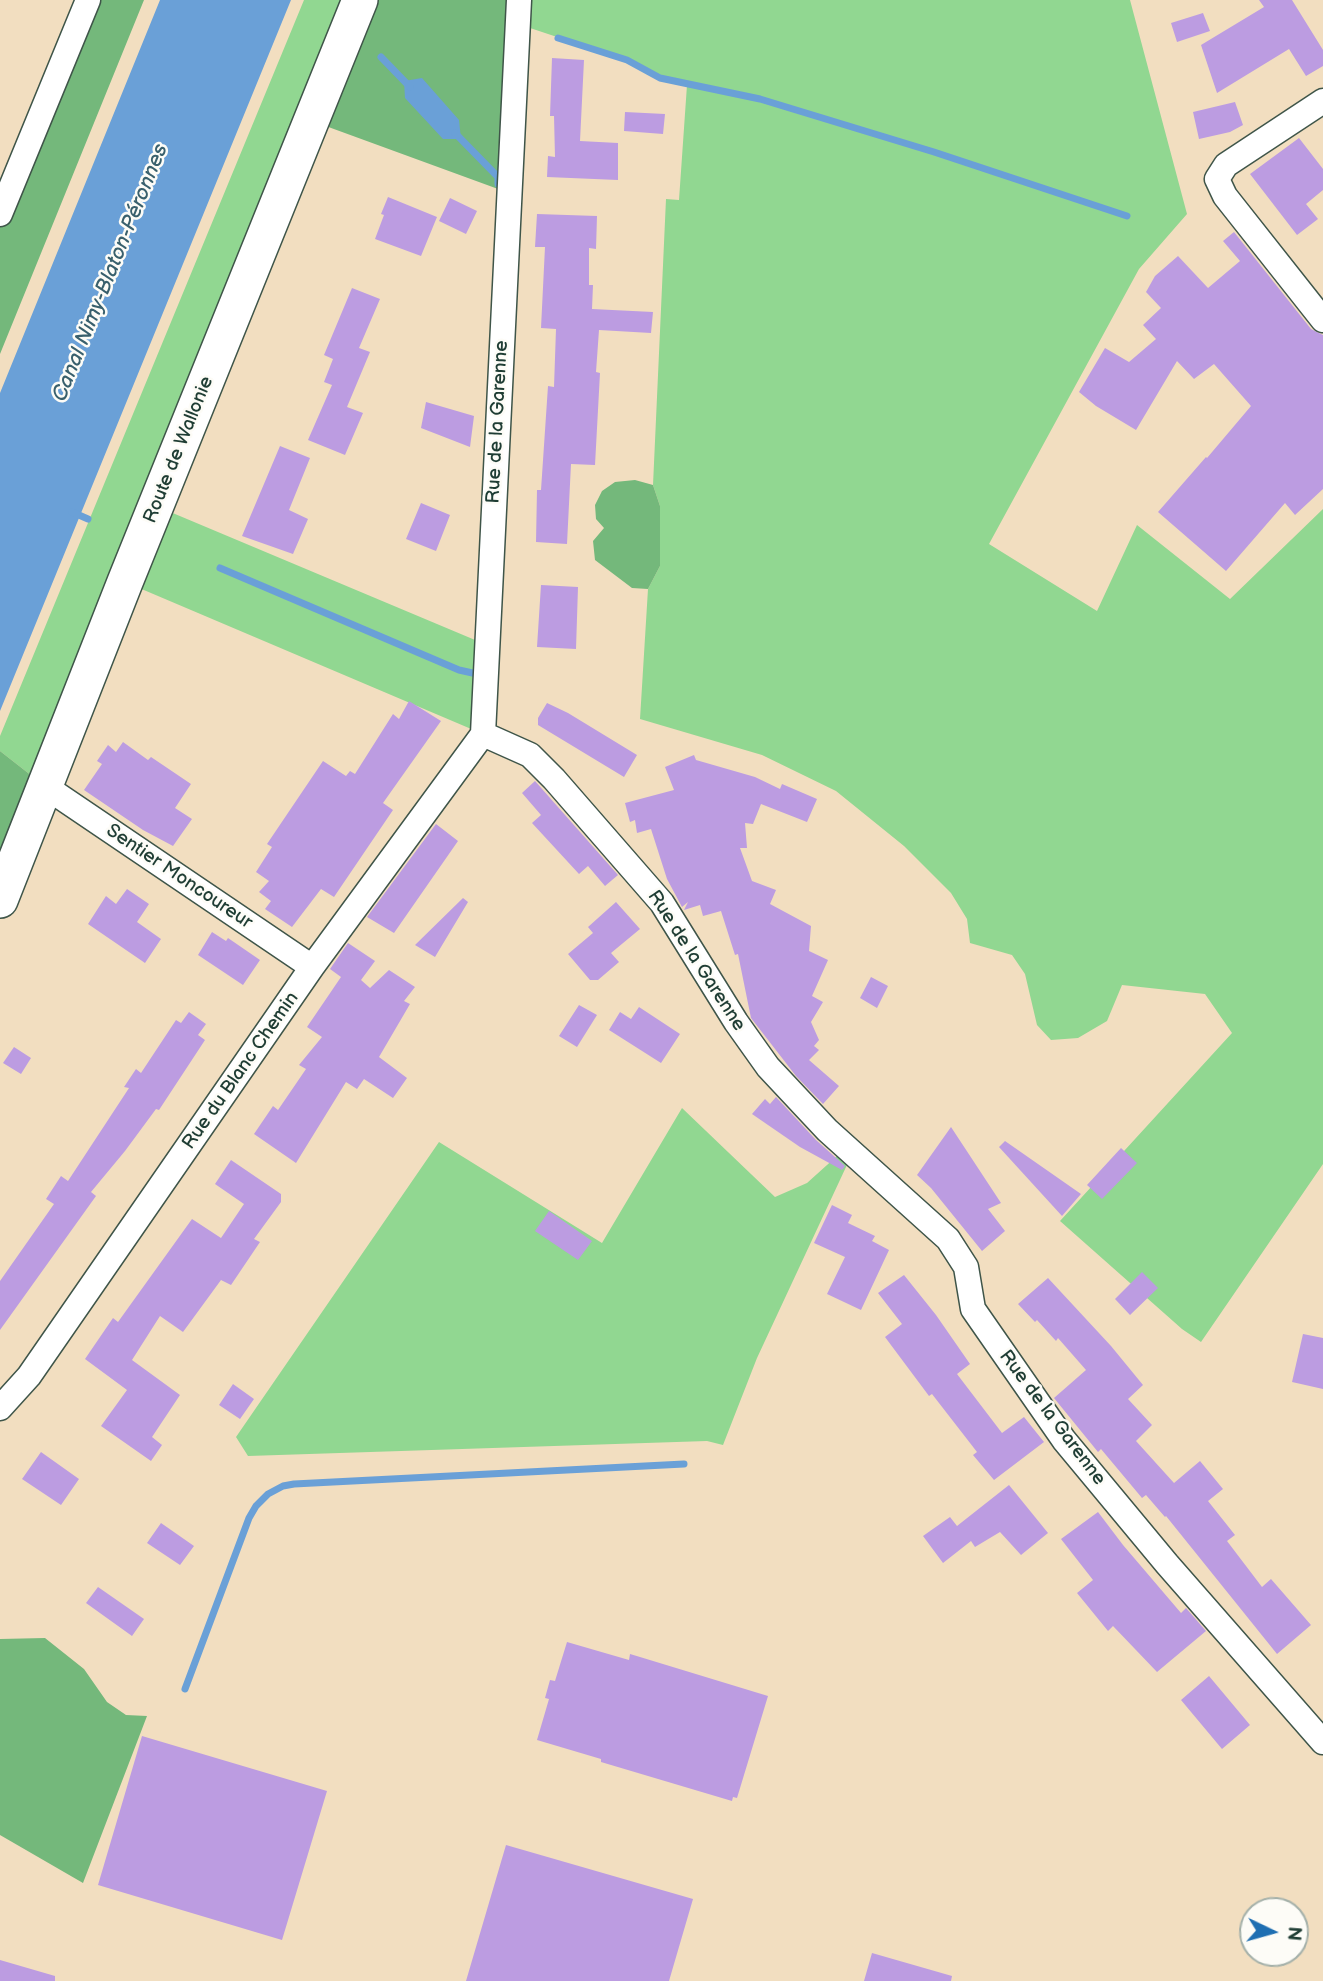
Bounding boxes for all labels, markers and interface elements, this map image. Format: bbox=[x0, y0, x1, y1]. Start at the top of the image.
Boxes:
water label: Canal Nimy-Blaton-Péronnes bbox=[48, 141, 174, 405]
street label: Rue de la Garenne bbox=[482, 340, 514, 504]
street label: Route de Wallonie bbox=[139, 373, 219, 527]
street label: Sentier Moncoureur bbox=[102, 820, 256, 934]
street label: Rue de la Garenne bbox=[642, 886, 750, 1036]
street label: Rue du Blanc Chemin bbox=[178, 988, 304, 1154]
street label: Rue de la Garenne bbox=[994, 1346, 1110, 1490]
north arrow bbox=[1239, 1897, 1309, 1967]
text: N bbox=[1281, 1926, 1306, 1942]

